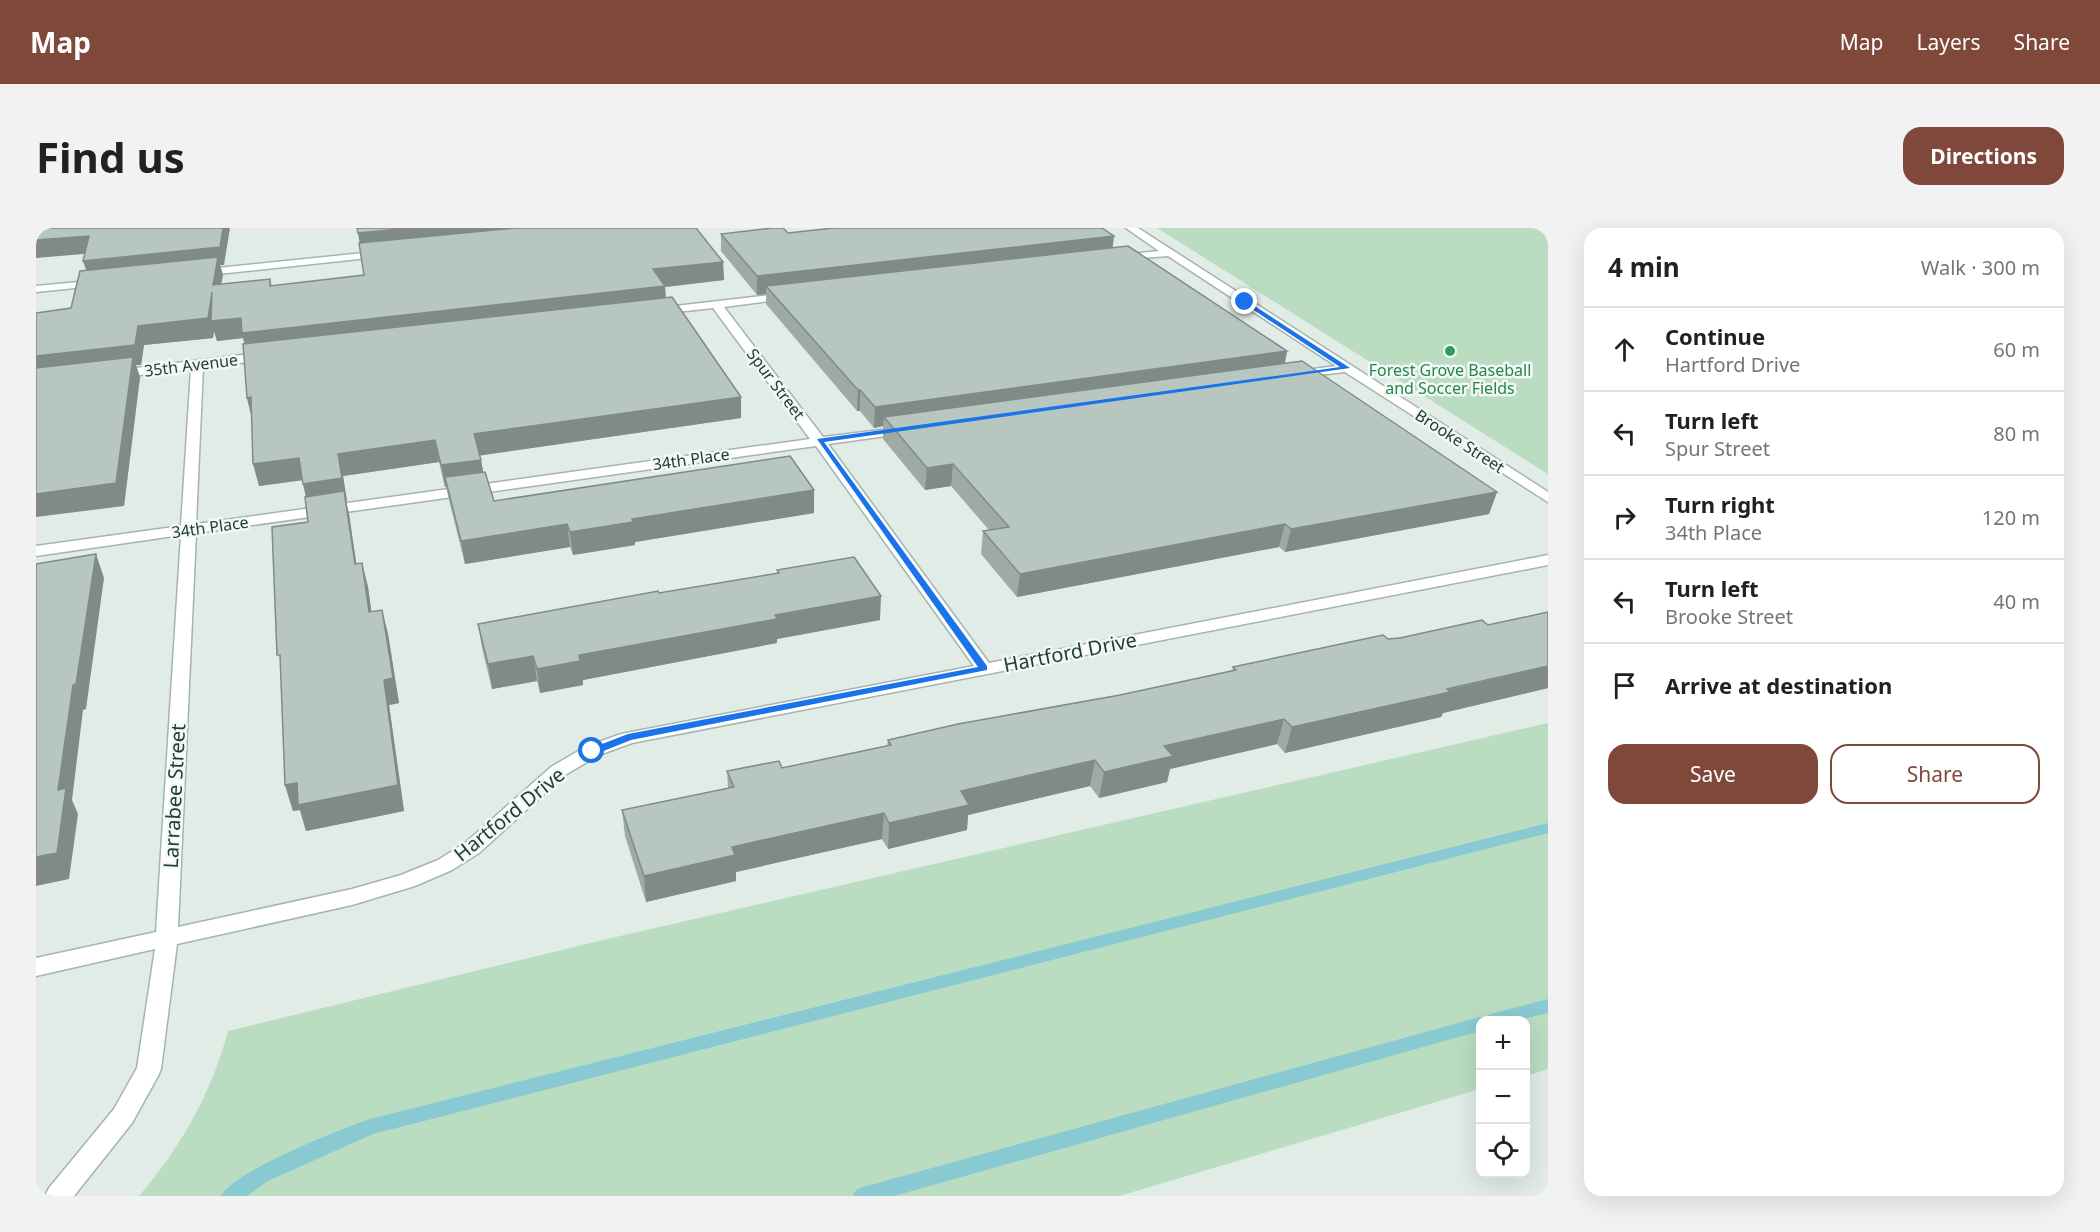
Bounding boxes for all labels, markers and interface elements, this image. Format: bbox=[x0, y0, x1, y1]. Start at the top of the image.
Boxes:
text: Map bbox=[30, 23, 91, 61]
text: Map bbox=[1840, 28, 1884, 56]
text: Layers bbox=[1917, 28, 1981, 56]
text: Share bbox=[2014, 28, 2070, 56]
button: Directions bbox=[1903, 127, 2064, 185]
text: Find us bbox=[36, 128, 185, 185]
text: 4 min bbox=[1608, 249, 1680, 285]
text: Walk · 300 m bbox=[1921, 254, 2040, 281]
route end bbox=[1231, 288, 1257, 314]
text: Continue bbox=[1665, 321, 1765, 351]
icon: ahead bbox=[1608, 333, 1641, 366]
text: 60 m bbox=[1993, 336, 2040, 363]
street label: Spur Street bbox=[742, 344, 810, 424]
marker: Forest Grove Baseball and Soccer Fields bbox=[1443, 344, 1457, 358]
street label: 35th Avenue bbox=[143, 348, 239, 382]
text: Hartford Drive bbox=[1665, 351, 1800, 378]
place label: Forest Grove Baseball and Soccer Fields bbox=[1369, 359, 1531, 399]
street label: Brooke Street bbox=[1411, 404, 1509, 478]
text: Turn left bbox=[1665, 405, 1759, 435]
icon: left bbox=[1608, 417, 1641, 450]
text: 80 m bbox=[1993, 420, 2040, 447]
text: Spur Street bbox=[1665, 435, 1770, 462]
street label: 34th Place bbox=[651, 443, 731, 475]
text: Turn right bbox=[1665, 489, 1775, 519]
icon: right bbox=[1608, 501, 1641, 534]
text: 120 m bbox=[1982, 504, 2040, 531]
street label: 34th Place bbox=[170, 511, 250, 543]
text: 34th Place bbox=[1665, 519, 1762, 546]
text: Turn left bbox=[1665, 573, 1759, 603]
icon: left bbox=[1608, 585, 1641, 618]
text: 40 m bbox=[1993, 588, 2040, 615]
text: Brooke Street bbox=[1665, 603, 1793, 630]
street label: Hartford Drive bbox=[1001, 626, 1139, 678]
icon: arrive bbox=[1608, 669, 1641, 702]
text: Arrive at destination bbox=[1665, 670, 1892, 700]
street label: Larrabee Street bbox=[157, 723, 191, 869]
route start bbox=[578, 737, 604, 763]
button: Save bbox=[1608, 744, 1818, 804]
button: Share bbox=[1830, 744, 2040, 804]
street label: Hartford Drive bbox=[448, 761, 570, 867]
map controls bbox=[1476, 1016, 1530, 1178]
button: + bbox=[1476, 1016, 1530, 1070]
button: − bbox=[1476, 1070, 1530, 1124]
button: locate bbox=[1476, 1124, 1530, 1178]

